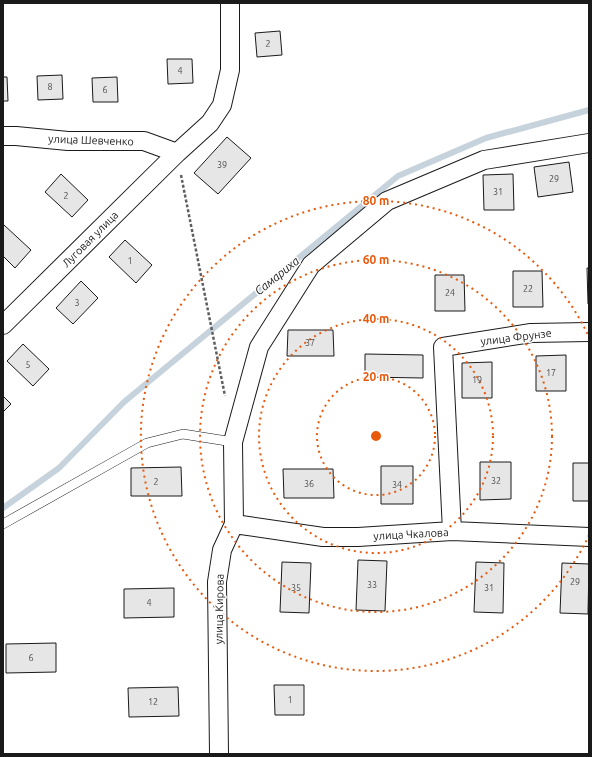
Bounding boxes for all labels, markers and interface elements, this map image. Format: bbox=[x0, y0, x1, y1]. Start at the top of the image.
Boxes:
house number: 2 bbox=[265, 39, 271, 49]
house number: 4 bbox=[177, 66, 183, 76]
house number: 8 bbox=[47, 82, 53, 92]
house number: 6 bbox=[102, 85, 108, 95]
street label: улица Шевченко bbox=[48, 133, 134, 147]
house number: 39 bbox=[217, 160, 227, 170]
house number: 29 bbox=[549, 174, 559, 184]
house number: 31 bbox=[493, 187, 503, 197]
house number: 2 bbox=[63, 191, 69, 201]
text: 80 m bbox=[363, 194, 389, 207]
street label: Луговая улица bbox=[60, 209, 120, 269]
water label: Самариха bbox=[252, 253, 302, 297]
text: 60 m bbox=[363, 253, 389, 266]
house number: 1 bbox=[127, 256, 133, 266]
house number: 22 bbox=[523, 284, 533, 294]
house number: 24 bbox=[445, 288, 455, 298]
house number: 3 bbox=[74, 298, 80, 308]
text: 40 m bbox=[363, 312, 389, 325]
street label: улица Фрунзе bbox=[480, 327, 552, 347]
house number: 37 bbox=[305, 338, 315, 348]
house number: 5 bbox=[25, 360, 31, 370]
house number: 17 bbox=[546, 368, 556, 378]
text: 20 m bbox=[363, 370, 389, 383]
house number: 19 bbox=[472, 375, 482, 385]
centre of rings bbox=[369, 429, 383, 443]
house number: 32 bbox=[491, 476, 501, 486]
house number: 2 bbox=[153, 477, 159, 487]
house number: 36 bbox=[304, 479, 314, 489]
house number: 34 bbox=[392, 480, 402, 490]
street label: улица Чкалова bbox=[373, 526, 449, 542]
street label: улица Кирова bbox=[212, 574, 226, 644]
house number: 29 bbox=[570, 577, 580, 587]
house number: 33 bbox=[367, 580, 377, 590]
house number: 35 bbox=[291, 583, 301, 593]
house number: 31 bbox=[484, 583, 494, 593]
house number: 4 bbox=[146, 598, 152, 608]
house number: 6 bbox=[28, 653, 34, 663]
house number: 1 bbox=[287, 695, 293, 705]
house number: 12 bbox=[148, 697, 158, 707]

